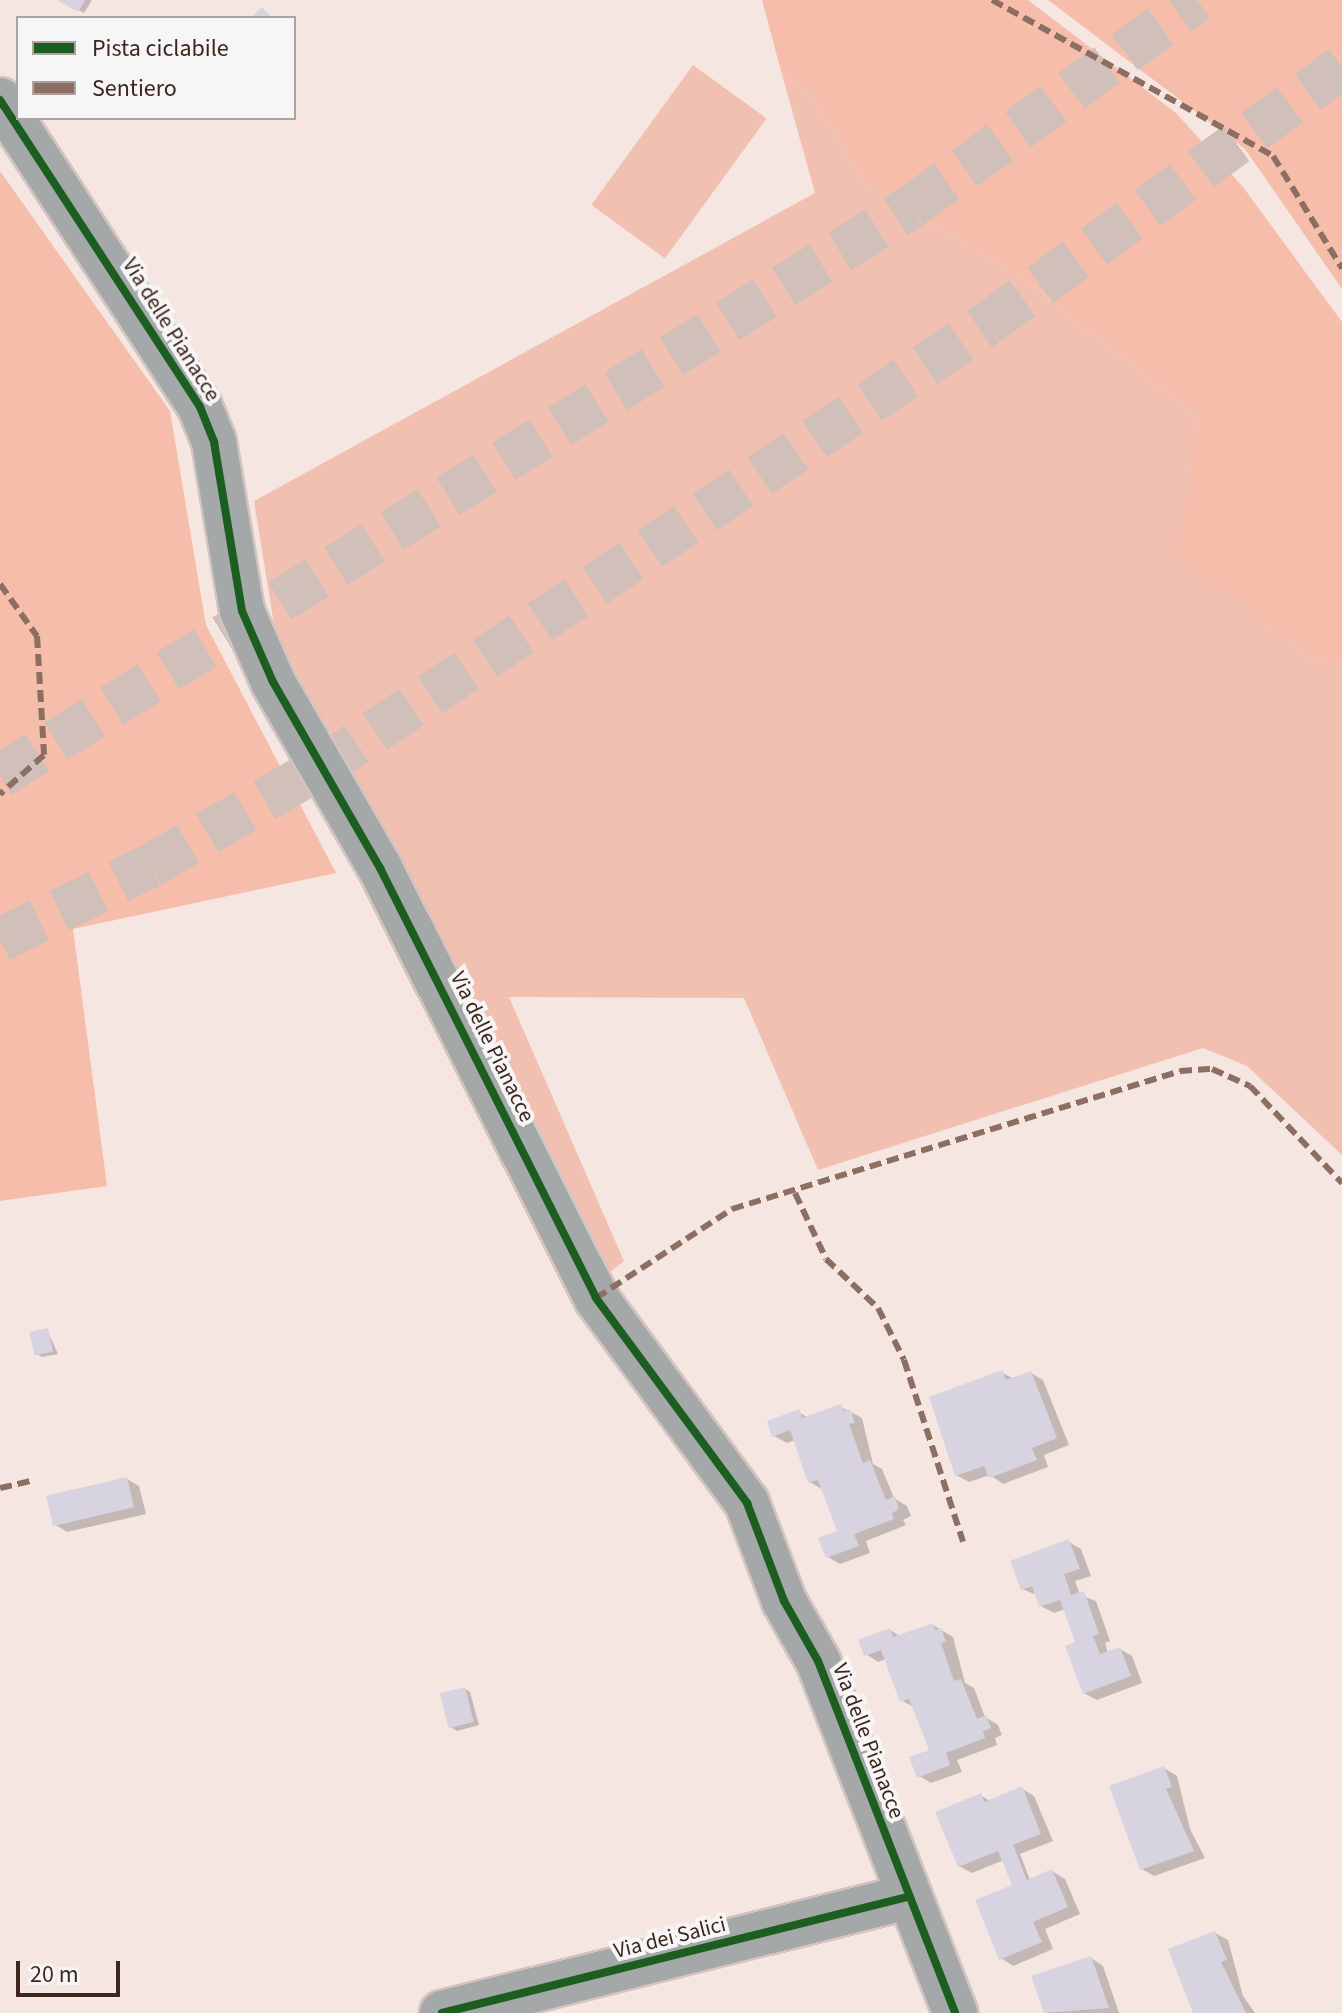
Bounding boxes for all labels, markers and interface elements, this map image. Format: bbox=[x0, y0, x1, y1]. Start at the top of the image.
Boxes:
legend bbox=[16, 16, 296, 120]
text: Pista ciclabile bbox=[92, 31, 229, 66]
text: Sentiero bbox=[92, 71, 177, 106]
street label: Via delle Pianacce bbox=[116, 253, 226, 407]
street label: Via delle Pianacce bbox=[444, 968, 540, 1126]
street label: Via delle Pianacce bbox=[826, 1660, 910, 1822]
street label: Via dei Salici bbox=[611, 1911, 729, 1965]
scale bar bbox=[20, 1945, 124, 1995]
text: 20 m bbox=[30, 1957, 79, 1992]

